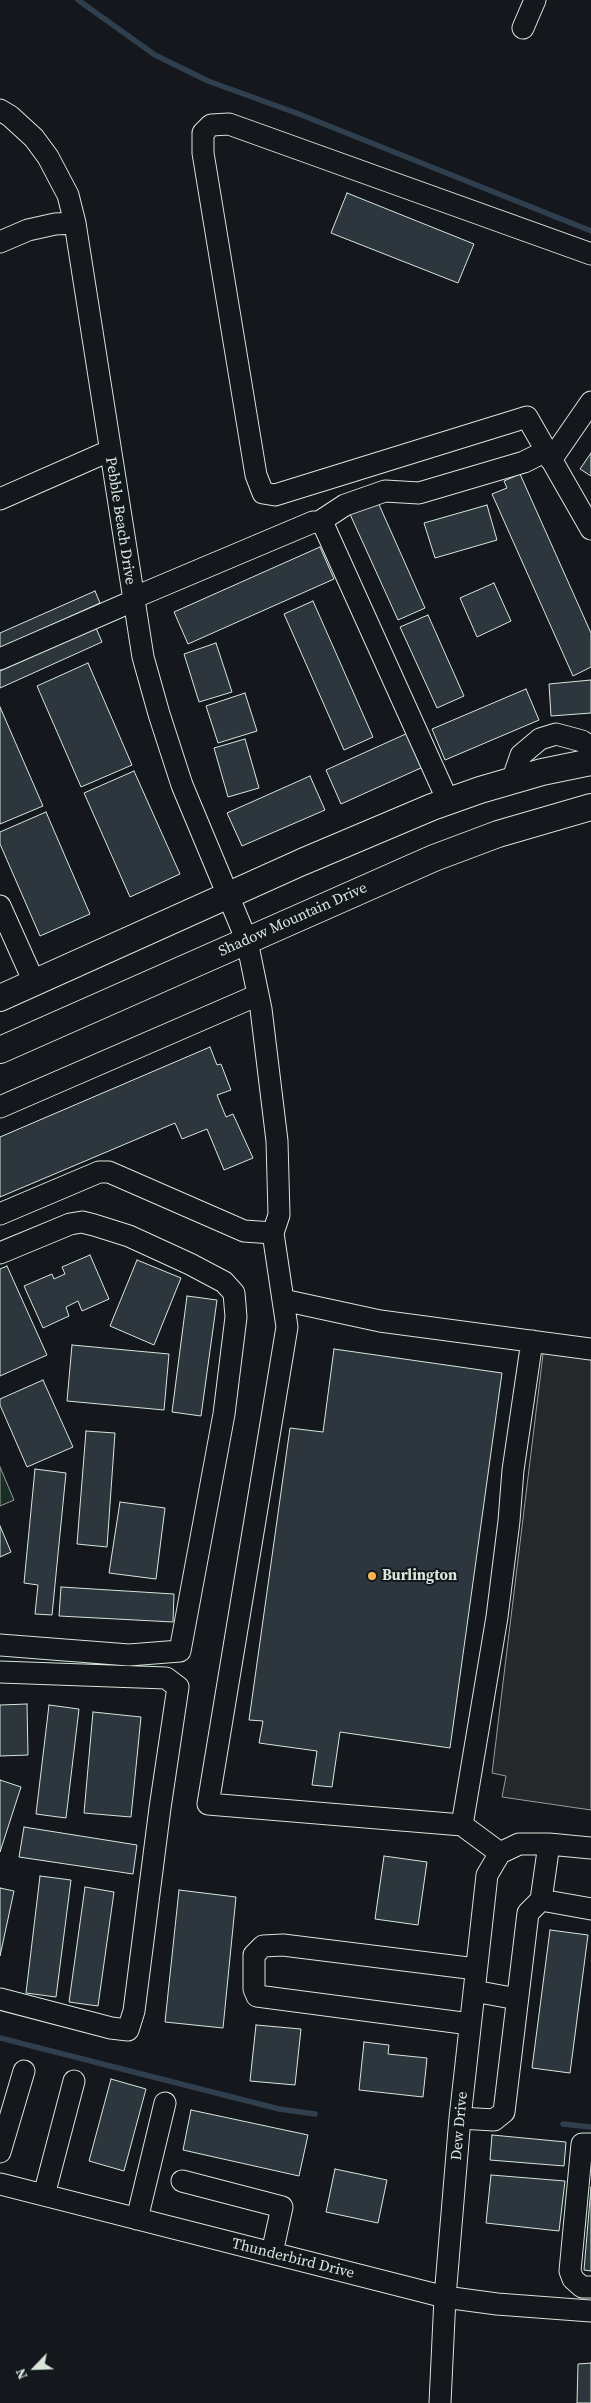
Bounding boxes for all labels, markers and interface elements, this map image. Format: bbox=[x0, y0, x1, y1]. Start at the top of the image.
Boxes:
street label: Pebble Beach Drive bbox=[101, 456, 139, 586]
street label: Shadow Mountain Drive bbox=[216, 879, 370, 961]
place label: Burlington bbox=[382, 1567, 457, 1585]
marker: Burlington bbox=[366, 1570, 378, 1582]
street label: Dew Drive bbox=[448, 2091, 472, 2161]
street label: Thunderbird Drive bbox=[230, 2235, 356, 2283]
north arrow bbox=[10, 2343, 60, 2393]
text: N bbox=[10, 2365, 33, 2383]

